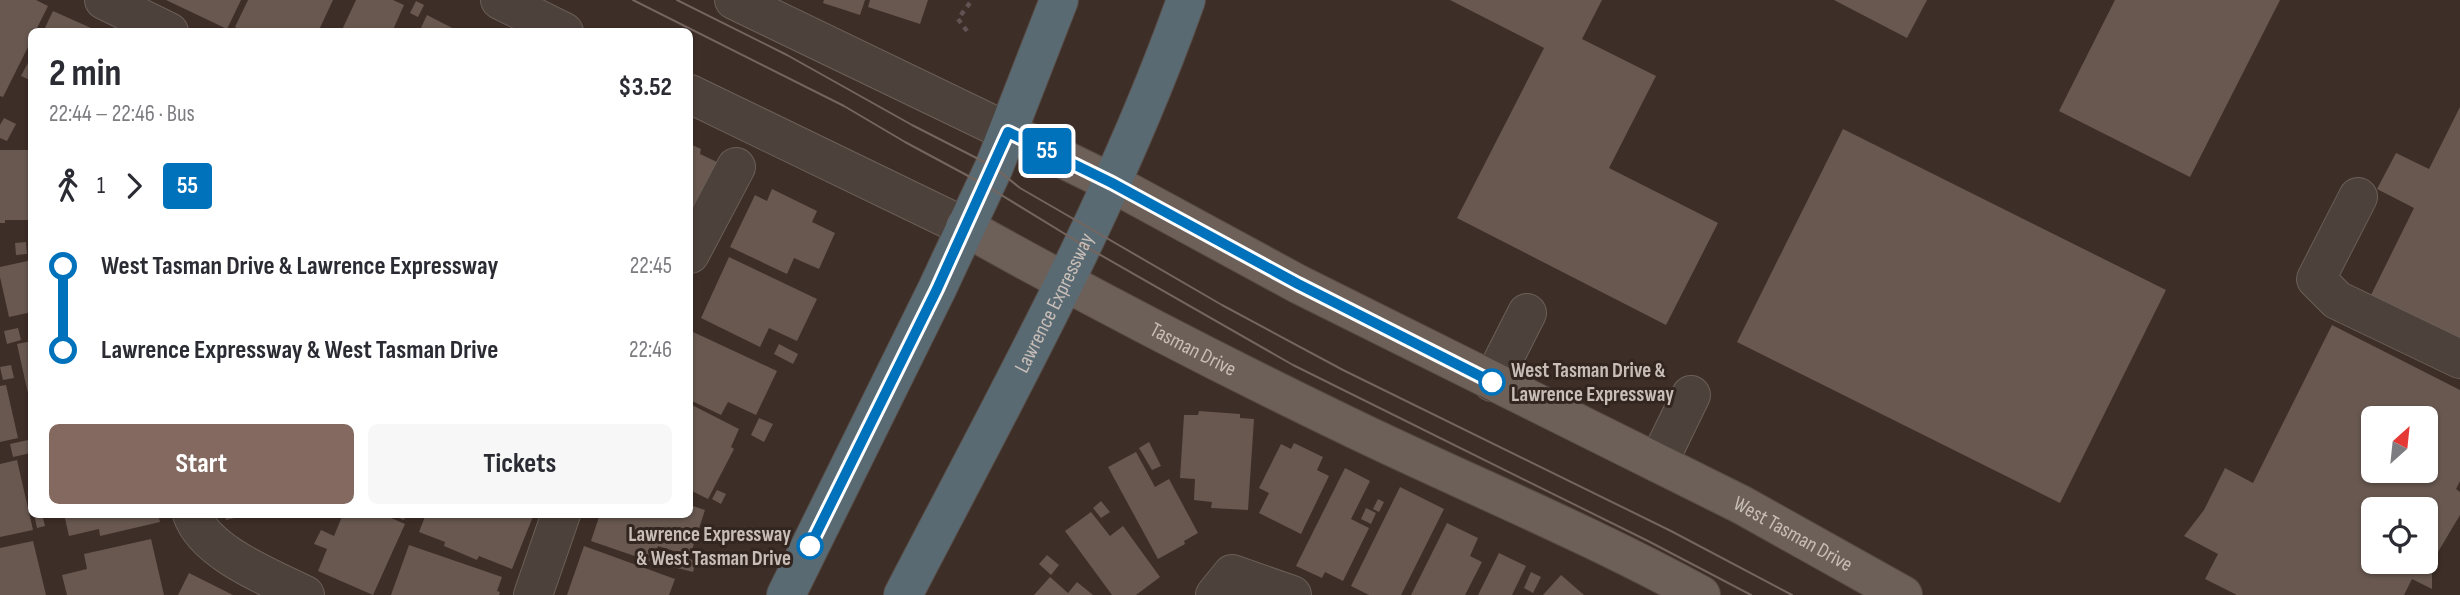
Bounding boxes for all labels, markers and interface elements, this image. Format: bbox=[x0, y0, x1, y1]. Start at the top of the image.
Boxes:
text: 2 min bbox=[49, 51, 121, 96]
text: $3.52 bbox=[618, 72, 672, 103]
text: 22:44 – 22:46 · Bus bbox=[49, 100, 195, 128]
line badge: 55 bbox=[1016, 128, 1078, 174]
text: 55 bbox=[1036, 136, 1058, 165]
icon: walk bbox=[49, 167, 87, 205]
icon: forward bbox=[115, 167, 153, 205]
text: 55 bbox=[177, 171, 198, 200]
text: 1 bbox=[97, 172, 105, 200]
street label: Lawrence Expressway bbox=[1009, 229, 1099, 377]
text: West Tasman Drive & Lawrence Expressway bbox=[101, 251, 498, 282]
text: 22:45 bbox=[630, 252, 672, 280]
street label: Tasman Drive bbox=[1146, 317, 1241, 382]
text: Lawrence Expressway & West Tasman Drive bbox=[101, 335, 498, 366]
text: 22:46 bbox=[629, 336, 672, 364]
place label: West Tasman Drive & Lawrence Expressway bbox=[1511, 358, 1674, 407]
marker: West Tasman Drive & Lawrence Expressway bbox=[1479, 369, 1505, 395]
north arrow bbox=[2361, 406, 2438, 483]
map controls bbox=[2361, 406, 2438, 574]
button: Start bbox=[49, 424, 354, 504]
button: Tickets bbox=[368, 424, 672, 504]
street label: West Tasman Drive bbox=[1730, 490, 1857, 577]
button: locate bbox=[2361, 497, 2438, 574]
place label: Lawrence Expressway & West Tasman Drive bbox=[628, 522, 791, 571]
marker: Lawrence Expressway & West Tasman Drive bbox=[797, 533, 823, 559]

